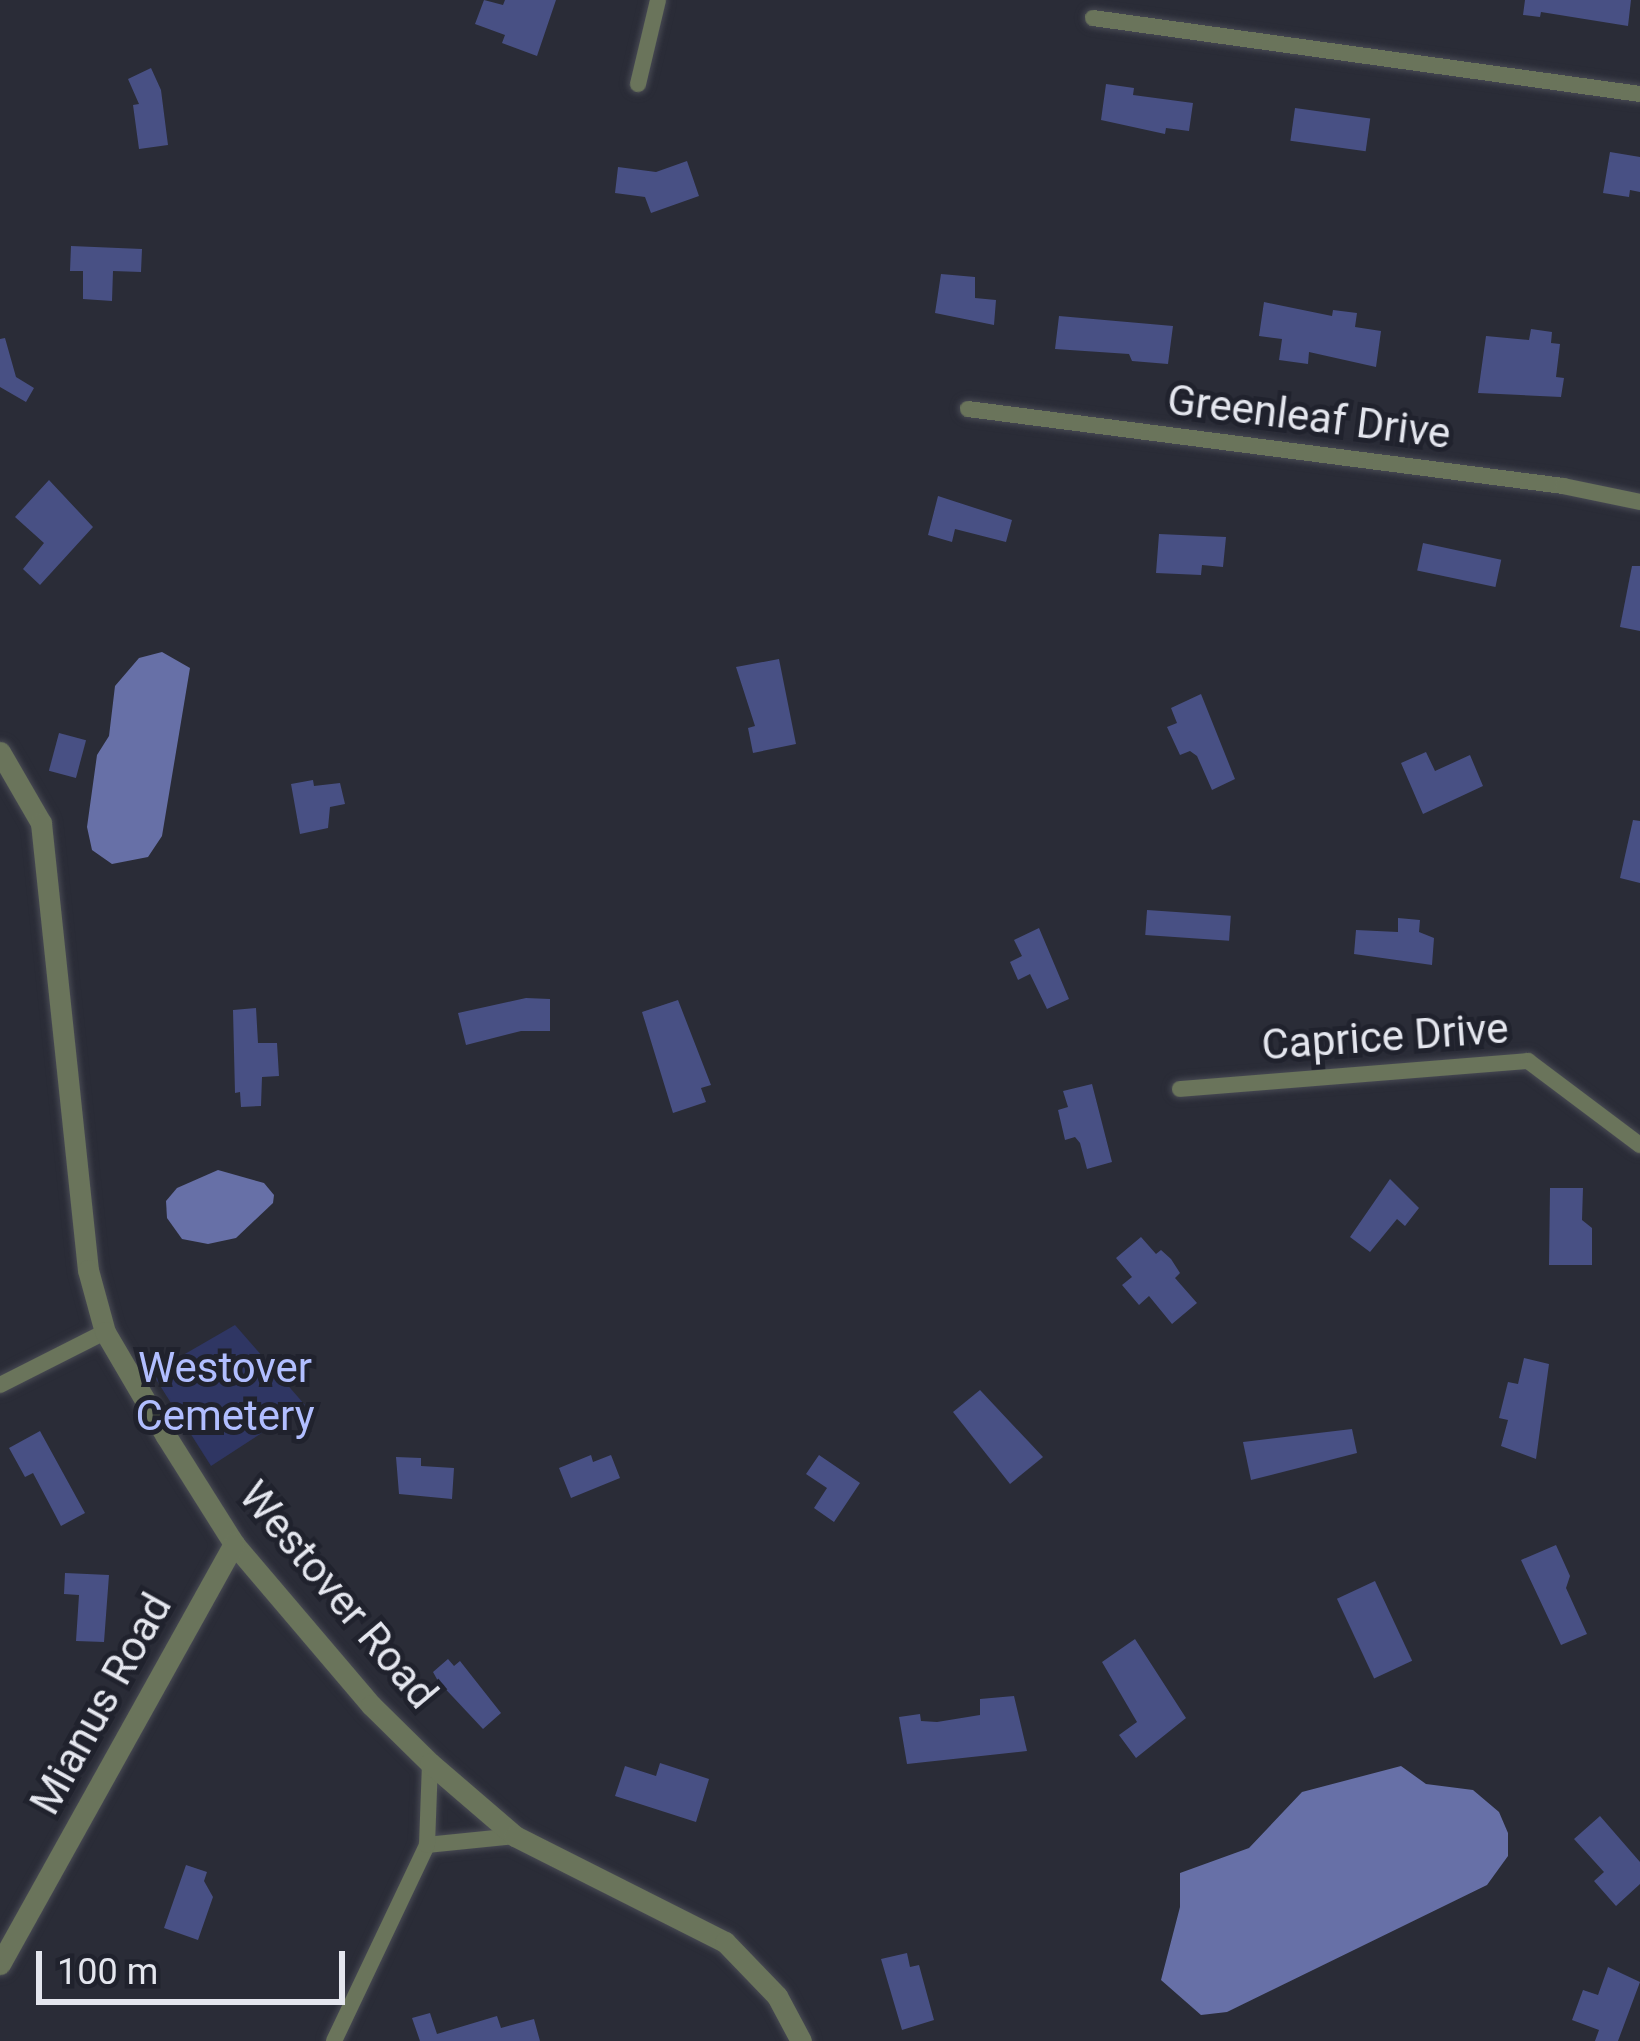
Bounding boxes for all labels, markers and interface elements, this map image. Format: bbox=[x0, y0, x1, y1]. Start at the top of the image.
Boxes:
street label: Greenleaf Drive bbox=[1165, 375, 1453, 459]
street label: Caprice Drive bbox=[1260, 1003, 1510, 1071]
park label: Westover Cemetery bbox=[135, 1343, 315, 1442]
street label: Westover Road bbox=[228, 1471, 448, 1719]
street label: Mianus Road bbox=[20, 1585, 182, 1823]
scale bar bbox=[42, 1927, 351, 2001]
text: 100 m bbox=[57, 1951, 158, 1993]

